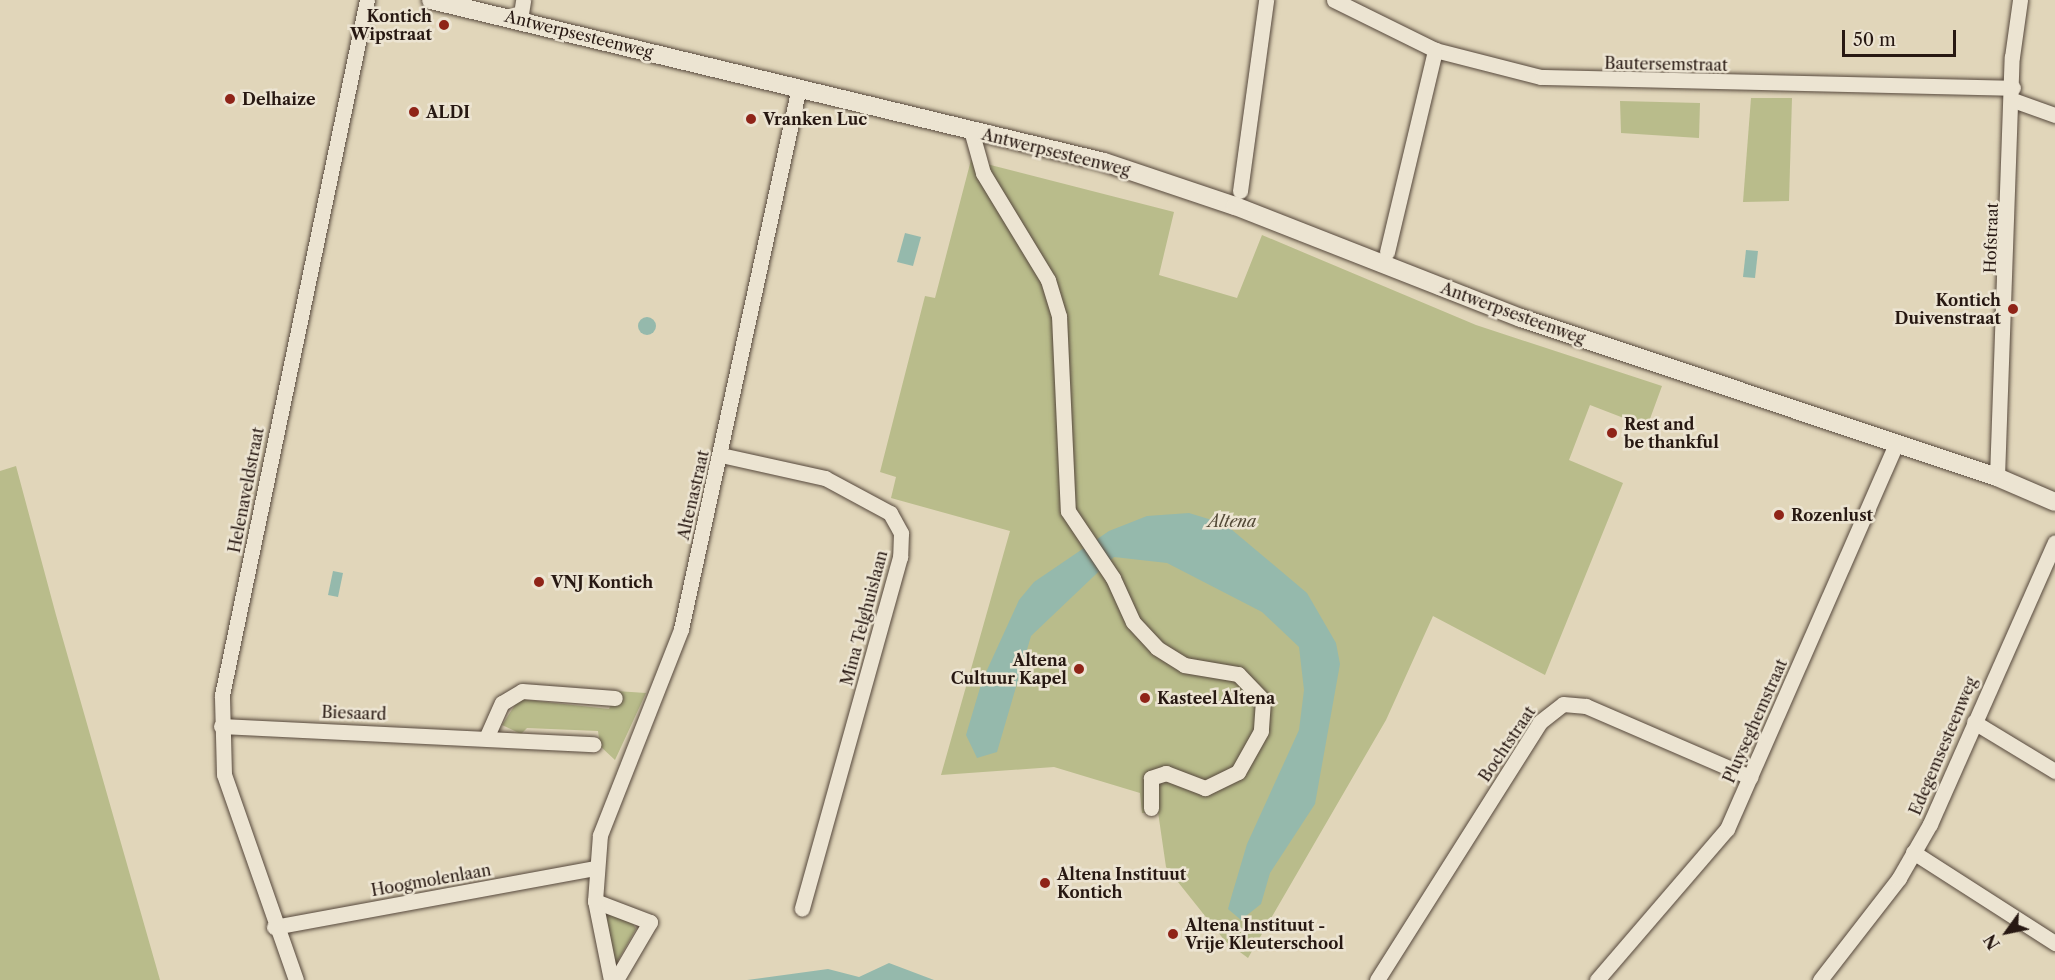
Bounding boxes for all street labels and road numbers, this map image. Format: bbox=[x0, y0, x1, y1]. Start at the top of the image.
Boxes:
street label: Antwerpsesteenweg bbox=[503, 6, 655, 62]
street label: Bautersemstraat bbox=[1604, 53, 1728, 75]
street label: Antwerpsesteenweg bbox=[980, 124, 1132, 180]
street label: Hofstraat bbox=[1980, 202, 2002, 274]
street label: Antwerpsesteenweg bbox=[1438, 278, 1588, 348]
street label: Helenaveldstraat bbox=[224, 426, 268, 554]
street label: Altenastraat bbox=[673, 448, 713, 542]
street label: Mina Telghuislaan bbox=[837, 548, 891, 688]
street label: Pluyseghemstraat bbox=[1719, 656, 1791, 786]
street label: Edegemsesteenweg bbox=[1905, 674, 1981, 818]
street label: Biesaard bbox=[321, 702, 387, 724]
street label: Bochtstraat bbox=[1475, 703, 1539, 785]
street label: Hoogmolenlaan bbox=[370, 860, 492, 900]

